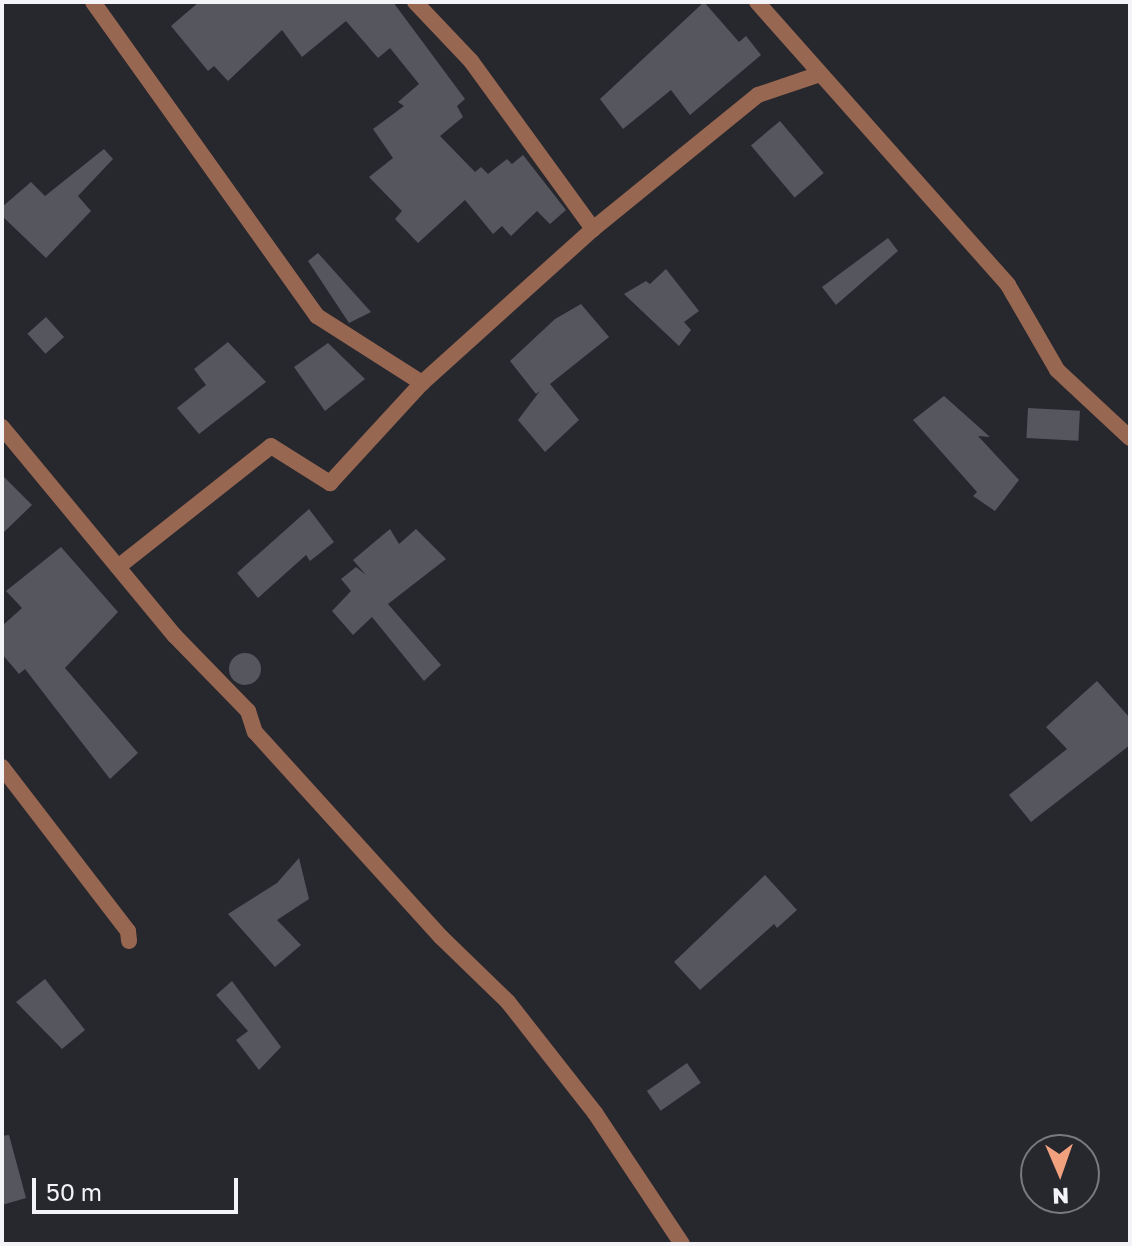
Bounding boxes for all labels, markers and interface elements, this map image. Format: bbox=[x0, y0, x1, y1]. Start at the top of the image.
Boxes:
north arrow bbox=[1020, 1134, 1100, 1214]
scale bar bbox=[36, 1162, 242, 1212]
text: 50 m bbox=[46, 1177, 102, 1206]
text: N bbox=[1052, 1183, 1070, 1210]

